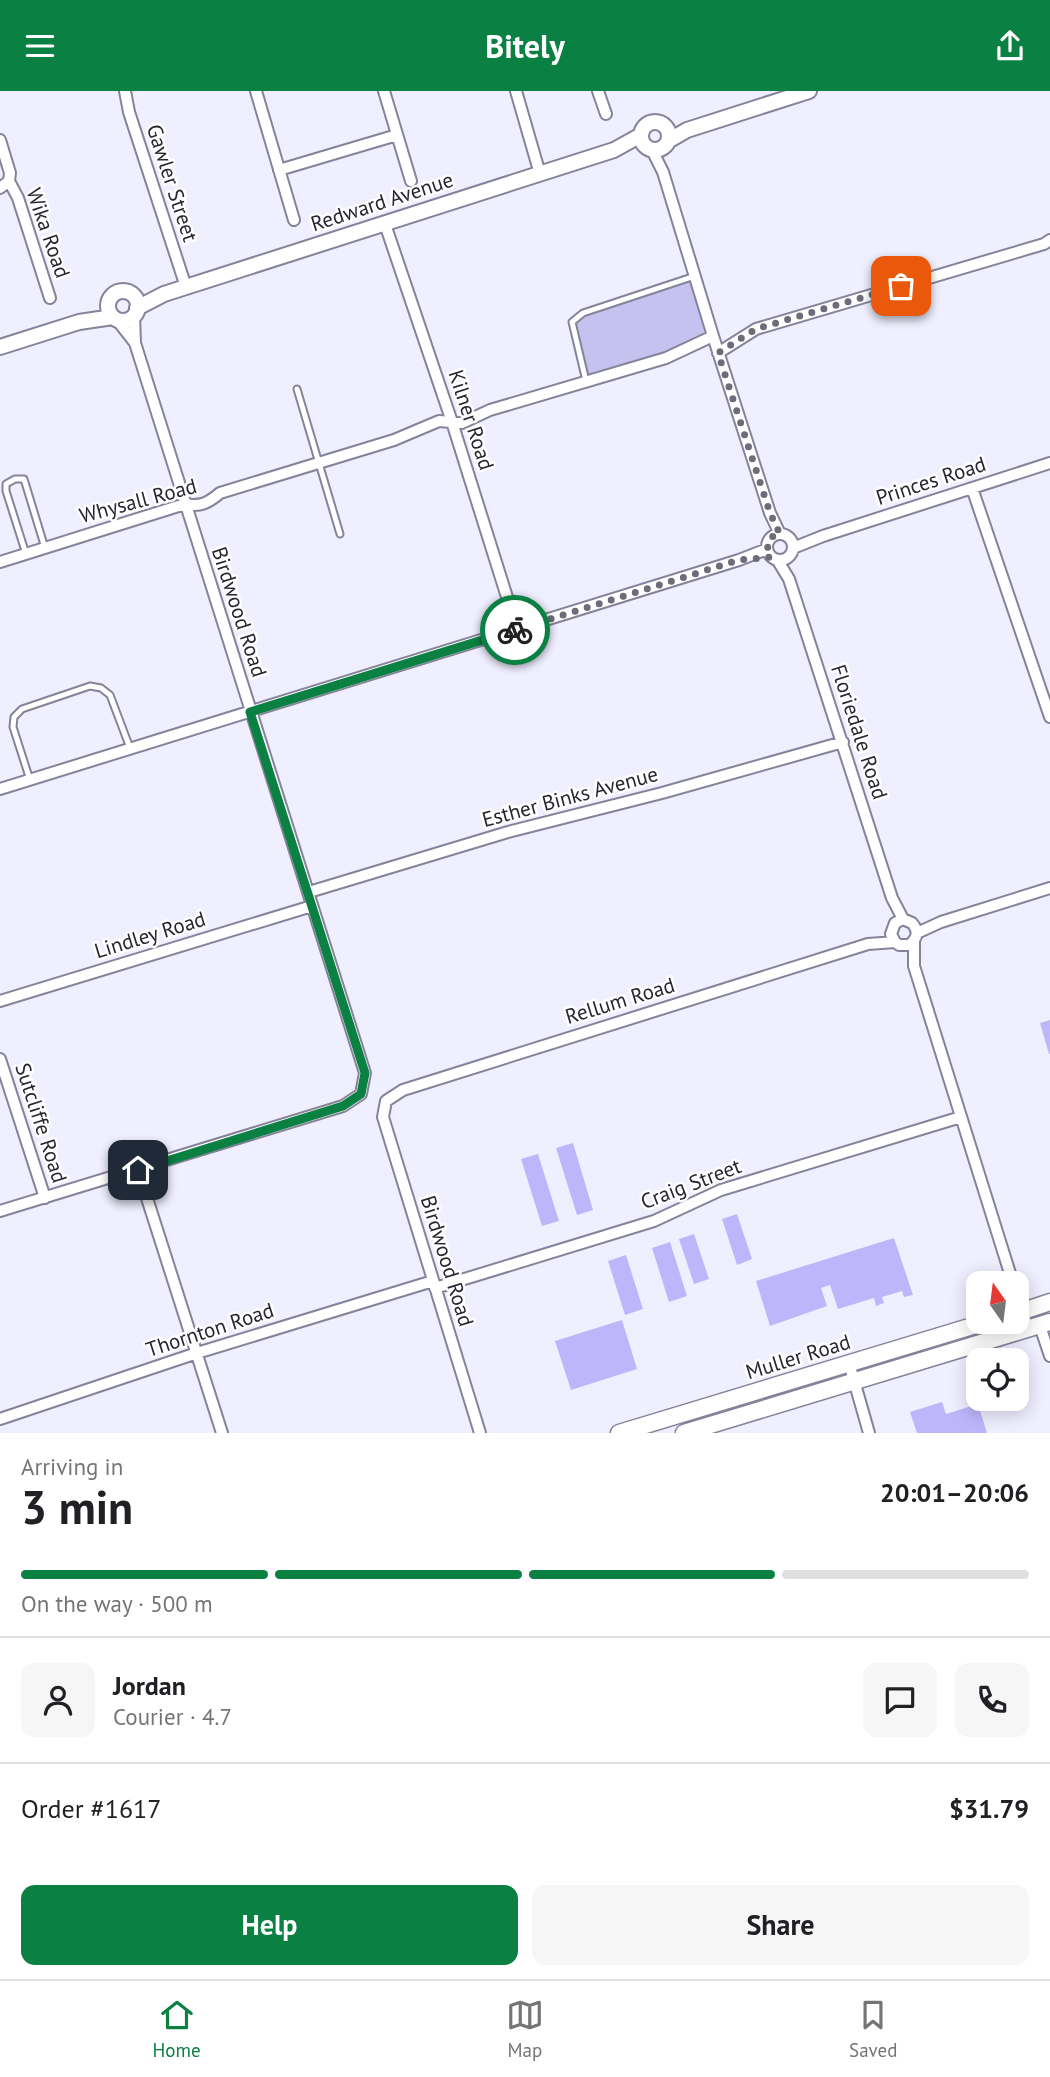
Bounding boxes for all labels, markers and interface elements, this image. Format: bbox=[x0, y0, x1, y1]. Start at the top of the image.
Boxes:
text: Bitely bbox=[485, 25, 565, 67]
icon: menu bbox=[21, 27, 59, 65]
icon: share bbox=[991, 27, 1029, 65]
street label: Gawler Street bbox=[141, 121, 204, 245]
street label: Redward Avenue bbox=[307, 166, 457, 237]
street label: Wika Road bbox=[20, 184, 76, 281]
pin bbox=[871, 256, 931, 316]
icon: bag bbox=[882, 267, 920, 305]
street label: Kilner Road bbox=[443, 366, 500, 473]
street label: Princes Road bbox=[873, 450, 989, 511]
street label: Whysall Road bbox=[76, 472, 199, 529]
street label: Birdwood Road bbox=[206, 543, 273, 680]
courier bbox=[480, 595, 550, 665]
icon: bike bbox=[496, 611, 534, 649]
street label: Floriedale Road bbox=[825, 661, 894, 803]
street label: Esther Binks Avenue bbox=[479, 760, 661, 833]
street label: Lindley Road bbox=[91, 905, 209, 964]
street label: Rellum Road bbox=[562, 971, 678, 1030]
street label: Sutcliffe Road bbox=[9, 1059, 74, 1186]
pin bbox=[108, 1140, 168, 1200]
icon: home bbox=[119, 1151, 157, 1189]
street label: Craig Street bbox=[637, 1152, 745, 1215]
street label: Birdwood Road bbox=[415, 1192, 480, 1330]
north arrow bbox=[966, 1271, 1029, 1333]
map controls bbox=[966, 1271, 1029, 1411]
street label: Thornton Road bbox=[143, 1296, 277, 1363]
street label: Muller Road bbox=[742, 1328, 853, 1385]
button: locate bbox=[966, 1348, 1029, 1411]
text: Arriving in bbox=[21, 1452, 123, 1481]
text: 20:01–20:06 bbox=[880, 1476, 1029, 1509]
text: 3 min bbox=[21, 1477, 133, 1537]
text: On the way · 500 m bbox=[21, 1589, 213, 1618]
button: person bbox=[21, 1663, 95, 1737]
button: chat bbox=[863, 1663, 937, 1737]
button: phone bbox=[955, 1663, 1029, 1737]
text: Jordan bbox=[113, 1669, 186, 1702]
text: Courier · 4.7 bbox=[113, 1702, 232, 1731]
text: Order #1617 bbox=[21, 1792, 161, 1825]
text: $31.79 bbox=[949, 1792, 1029, 1825]
button: Help bbox=[21, 1885, 518, 1965]
button: Share bbox=[532, 1885, 1029, 1965]
tab: Home bbox=[153, 1996, 201, 2062]
tab: Map bbox=[506, 1996, 544, 2062]
tab: Saved bbox=[849, 1996, 897, 2062]

